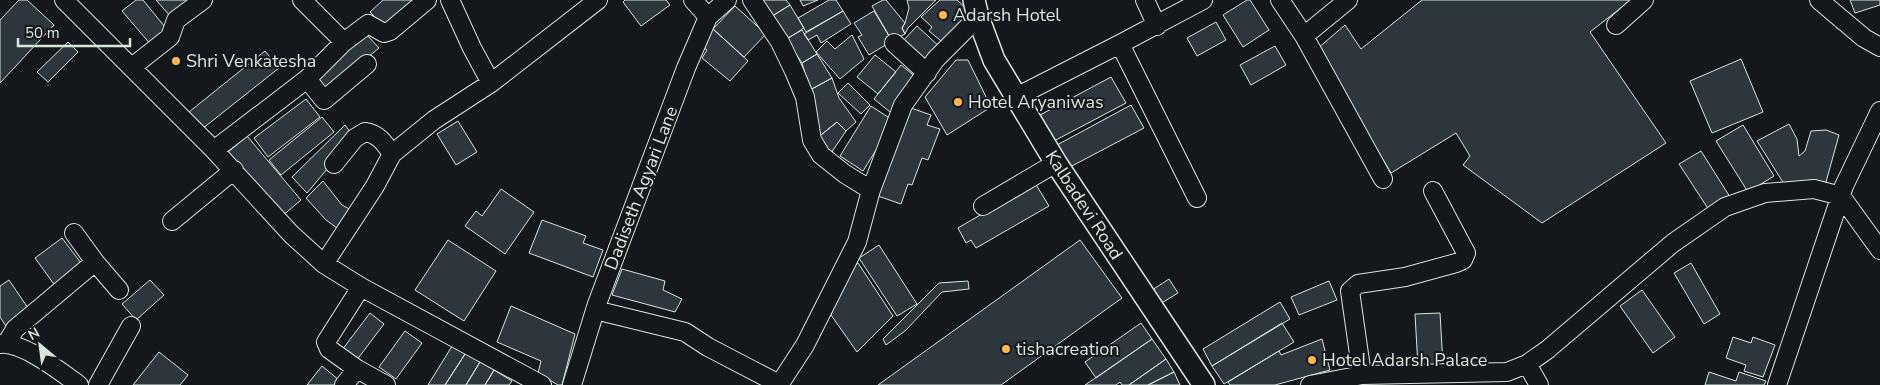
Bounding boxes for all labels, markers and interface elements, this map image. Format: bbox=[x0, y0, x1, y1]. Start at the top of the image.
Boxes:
place label: Adarsh Hotel bbox=[953, 3, 1061, 27]
marker: Adarsh Hotel bbox=[937, 9, 949, 21]
scale bar bbox=[18, 15, 130, 47]
text: 50 m bbox=[25, 23, 60, 43]
place label: Shri Venkatesha bbox=[186, 49, 316, 73]
marker: Shri Venkatesha bbox=[170, 55, 182, 67]
place label: Hotel Aryaniwas bbox=[968, 90, 1104, 114]
marker: Hotel Aryaniwas bbox=[952, 96, 964, 108]
street label: Dadiseth Agyari Lane bbox=[599, 103, 683, 273]
street label: Kalbadevi Road bbox=[1040, 146, 1128, 264]
north arrow bbox=[15, 320, 65, 370]
text: N bbox=[25, 323, 43, 345]
place label: tishacreation bbox=[1016, 337, 1119, 361]
marker: tishacreation bbox=[1000, 343, 1012, 355]
place label: Hotel Adarsh Palace bbox=[1322, 348, 1487, 372]
marker: Hotel Adarsh Palace bbox=[1306, 354, 1318, 366]

